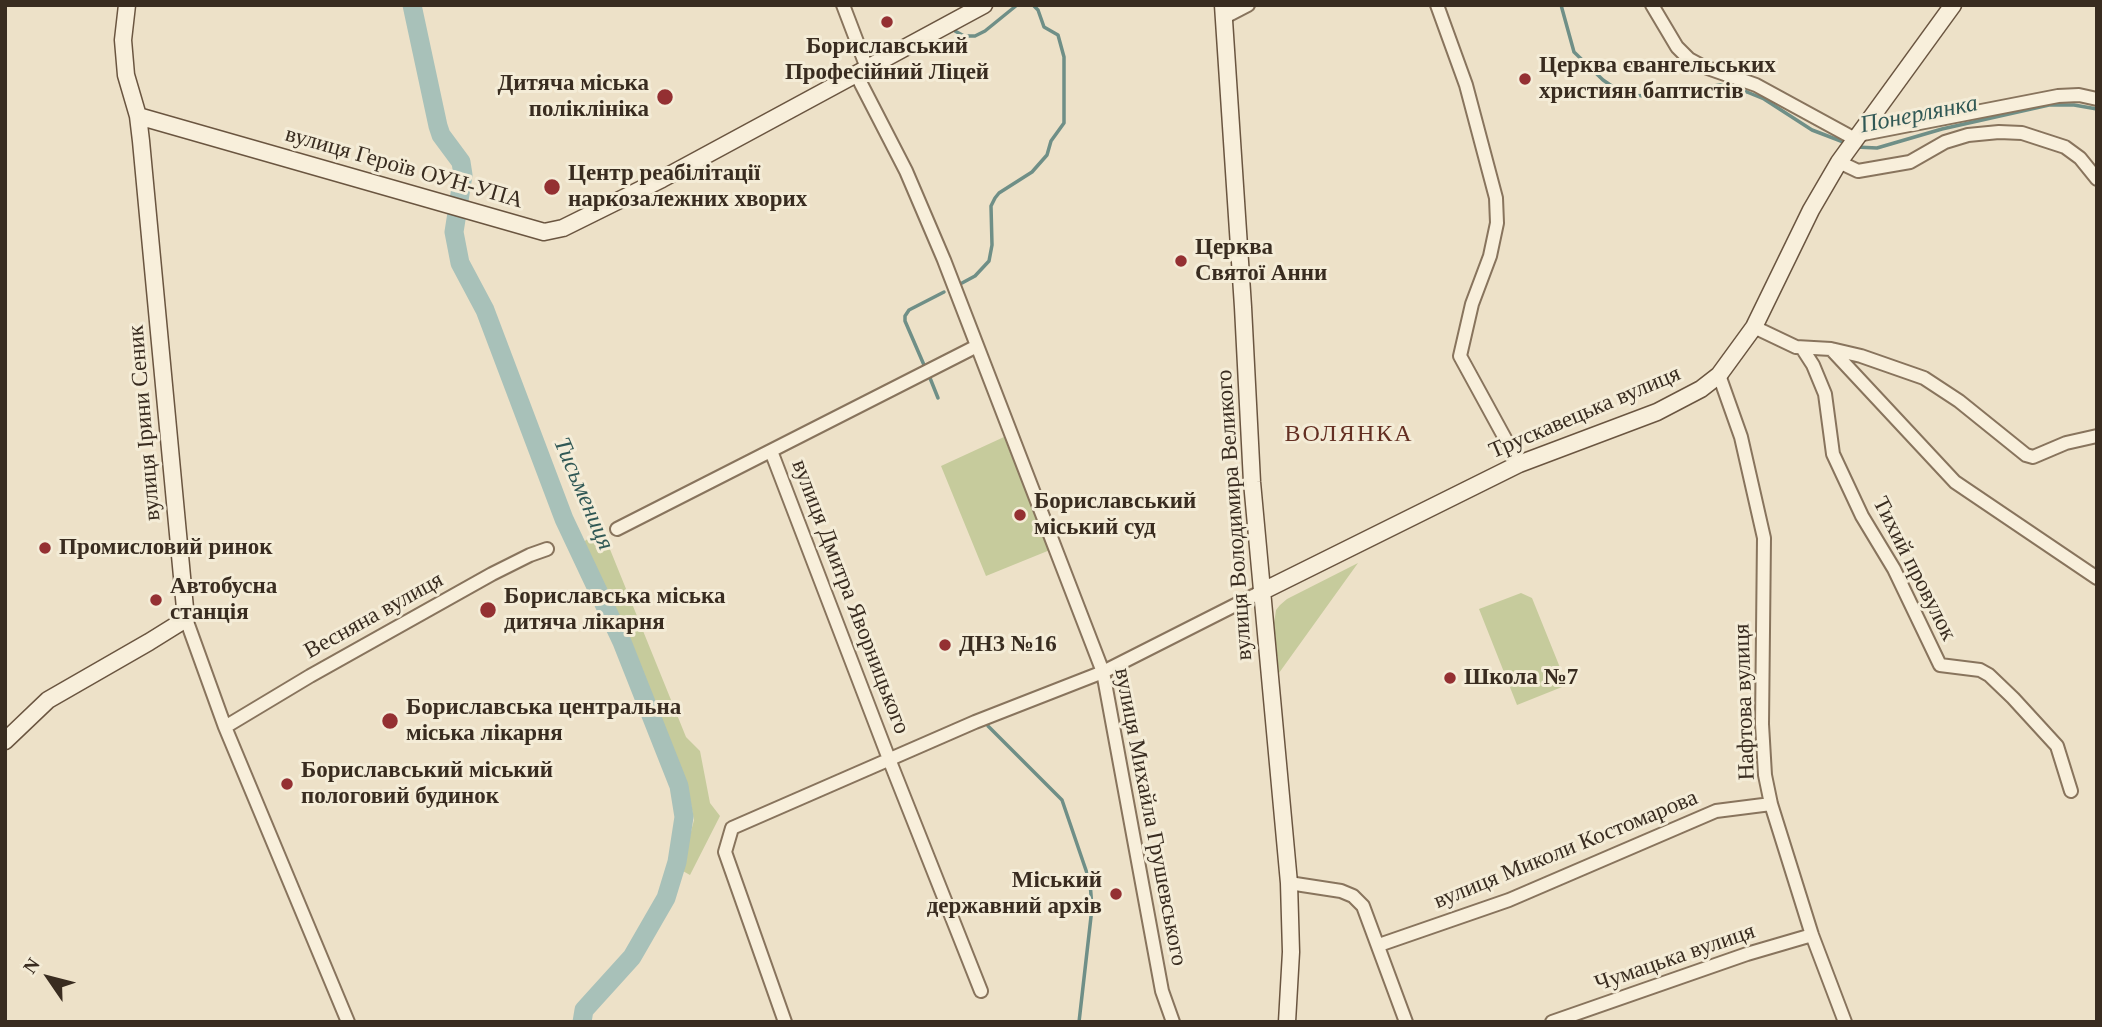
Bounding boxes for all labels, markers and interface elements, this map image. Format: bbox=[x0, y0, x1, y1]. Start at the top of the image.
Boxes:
marker: Бориславський Професійний Ліцей bbox=[879, 14, 895, 30]
place label: Бориславський Професійний Ліцей bbox=[785, 33, 989, 87]
place label: Церква євангельських християн баптистів bbox=[1539, 52, 1776, 106]
place label: Дитяча міська поліклініка bbox=[497, 70, 649, 124]
marker: Церква євангельських християн баптистів bbox=[1517, 71, 1533, 87]
marker: Дитяча міська поліклініка bbox=[655, 87, 675, 107]
water label: Понерлянка bbox=[1858, 89, 1980, 141]
street label: вулиця Героїв ОУН-УПА bbox=[282, 121, 526, 215]
place label: Центр реабілітації наркозалежних хворих bbox=[568, 160, 807, 214]
marker: Центр реабілітації наркозалежних хворих bbox=[542, 177, 562, 197]
place label: Церква Святої Анни bbox=[1195, 234, 1327, 288]
marker: Церква Святої Анни bbox=[1173, 253, 1189, 269]
street label: вулиця Ірини Сеник bbox=[123, 324, 167, 522]
street label: Трускавецька вулиця bbox=[1485, 360, 1685, 466]
street label: вулиця Володимира Великого bbox=[1211, 369, 1259, 661]
district label: ВОЛЯНКА bbox=[1285, 421, 1413, 449]
water label: Тисьмениця bbox=[546, 433, 620, 555]
street label: вулиця Дмитра Яворницького bbox=[785, 456, 915, 738]
place label: Бориславський міський суд bbox=[1034, 488, 1196, 542]
street label: Тихий провулок bbox=[1866, 492, 1962, 646]
marker: Бориславський міський суд bbox=[1012, 507, 1028, 523]
place label: Промисловий ринок bbox=[59, 534, 272, 562]
marker: Промисловий ринок bbox=[37, 540, 53, 556]
street label: Весняна вулиця bbox=[300, 566, 448, 666]
place label: Автобусна станція bbox=[170, 573, 277, 627]
place label: Бориславська міська дитяча лікарня bbox=[504, 583, 725, 637]
marker: Автобусна станція bbox=[148, 592, 164, 608]
marker: Бориславська міська дитяча лікарня bbox=[478, 600, 498, 620]
street label: Нафтова вулиця bbox=[1728, 623, 1762, 781]
place label: ДНЗ №16 bbox=[959, 631, 1057, 659]
marker: ДНЗ №16 bbox=[937, 637, 953, 653]
place label: Школа №7 bbox=[1464, 664, 1578, 692]
street label: вулиця Михайла Грушевського bbox=[1108, 666, 1192, 968]
marker: Школа №7 bbox=[1442, 670, 1458, 686]
place label: Бориславська центральна міська лікарня bbox=[406, 694, 681, 748]
marker: Бориславська центральна міська лікарня bbox=[380, 711, 400, 731]
place label: Бориславський міський пологовий будинок bbox=[301, 757, 553, 811]
marker: Бориславський міський пологовий будинок bbox=[279, 776, 295, 792]
street label: вулиця Миколи Костомарова bbox=[1430, 784, 1702, 916]
place label: Міський державний архів bbox=[927, 867, 1102, 921]
marker: Міський державний архів bbox=[1108, 886, 1124, 902]
street label: Чумацька вулиця bbox=[1591, 918, 1759, 998]
north arrow bbox=[14, 943, 84, 1013]
text: N bbox=[19, 954, 44, 977]

